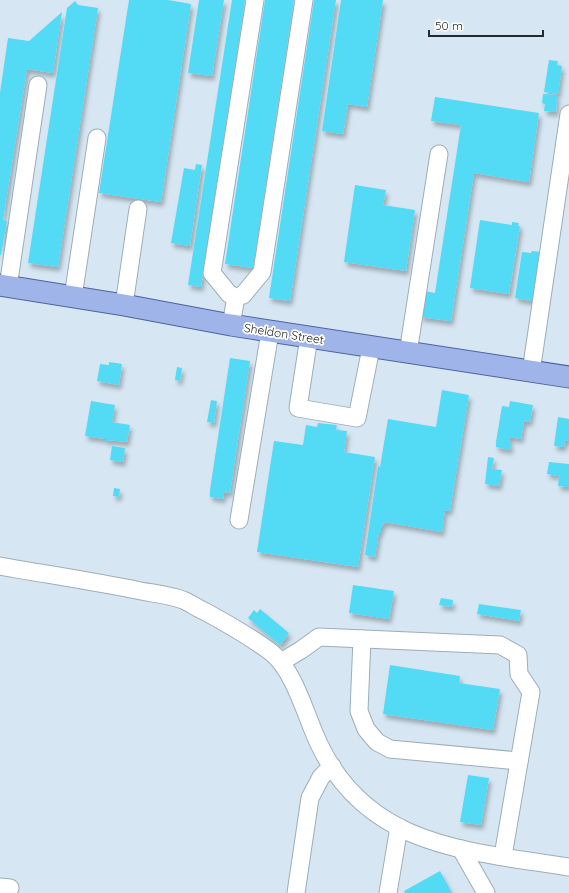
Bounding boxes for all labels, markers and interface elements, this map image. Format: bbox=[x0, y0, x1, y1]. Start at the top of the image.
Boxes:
scale bar bbox=[429, 12, 543, 38]
text: 50 m bbox=[435, 18, 463, 33]
street label: Sheldon Street bbox=[243, 320, 325, 347]

